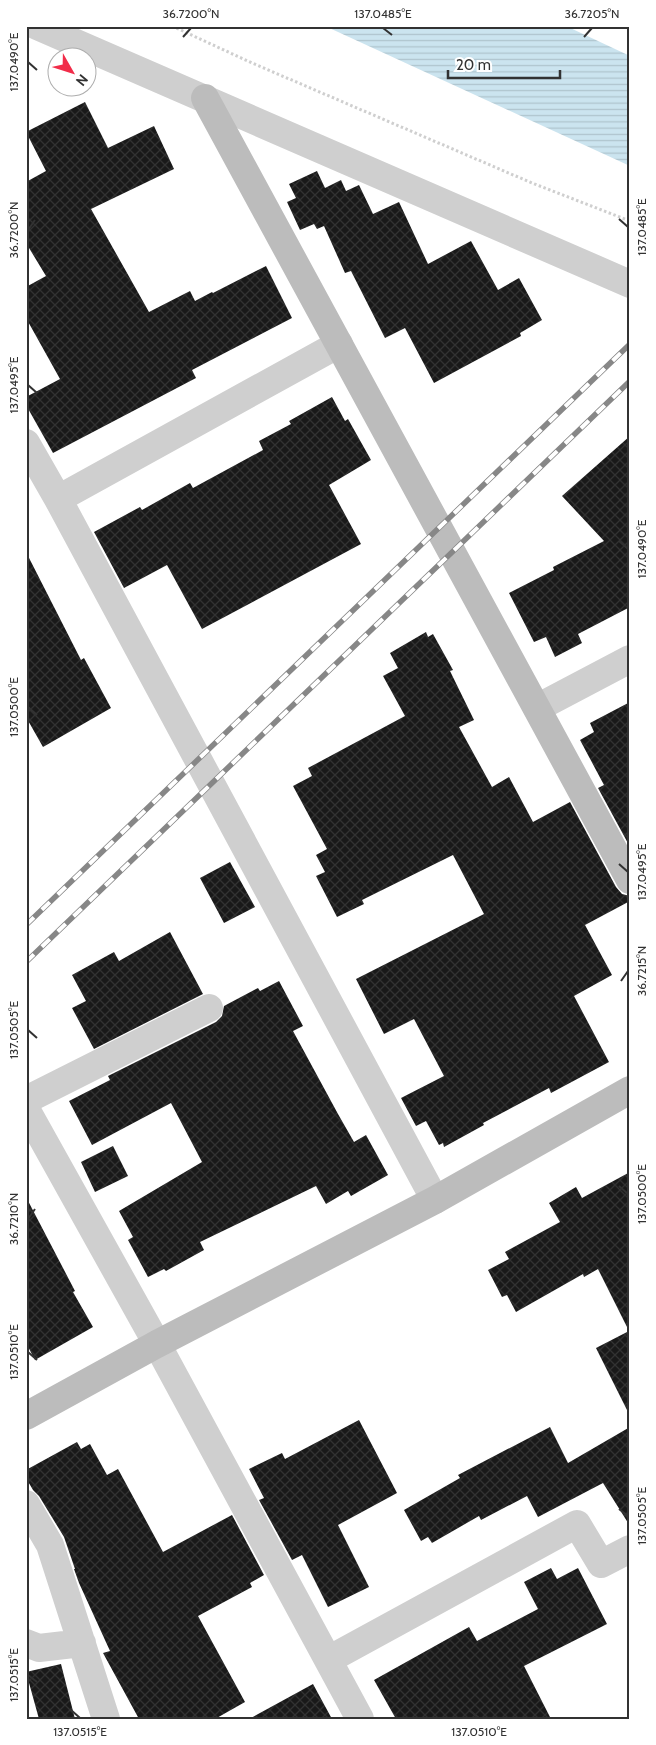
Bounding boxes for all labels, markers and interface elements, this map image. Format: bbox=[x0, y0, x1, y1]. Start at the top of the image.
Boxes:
text: 36.7200°N bbox=[163, 6, 219, 21]
text: 137.0485°E bbox=[354, 6, 412, 21]
text: 36.7205°N bbox=[565, 6, 619, 21]
text: 137.0490°E bbox=[6, 32, 21, 91]
north arrow bbox=[48, 48, 98, 98]
scale bar bbox=[448, 48, 561, 80]
text: 20 m bbox=[456, 56, 491, 74]
text: N bbox=[72, 71, 92, 90]
text: 137.0485°E bbox=[634, 198, 649, 256]
text: 36.7200°N bbox=[6, 202, 21, 258]
text: 137.0495°E bbox=[6, 356, 21, 414]
text: 137.0490°E bbox=[634, 519, 649, 578]
text: 137.0500°E bbox=[6, 677, 21, 737]
text: 137.0495°E bbox=[634, 843, 649, 901]
text: 36.7215°N bbox=[634, 946, 649, 996]
text: 137.0505°E bbox=[6, 1001, 21, 1059]
text: 137.0500°E bbox=[634, 1164, 649, 1224]
text: 36.7210°N bbox=[6, 1193, 21, 1245]
text: 137.0510°E bbox=[6, 1324, 21, 1380]
text: 137.0505°E bbox=[634, 1487, 649, 1545]
text: 137.0515°E bbox=[6, 1648, 21, 1702]
text: 137.0515°E bbox=[53, 1724, 107, 1739]
text: 137.0510°E bbox=[451, 1724, 507, 1739]

